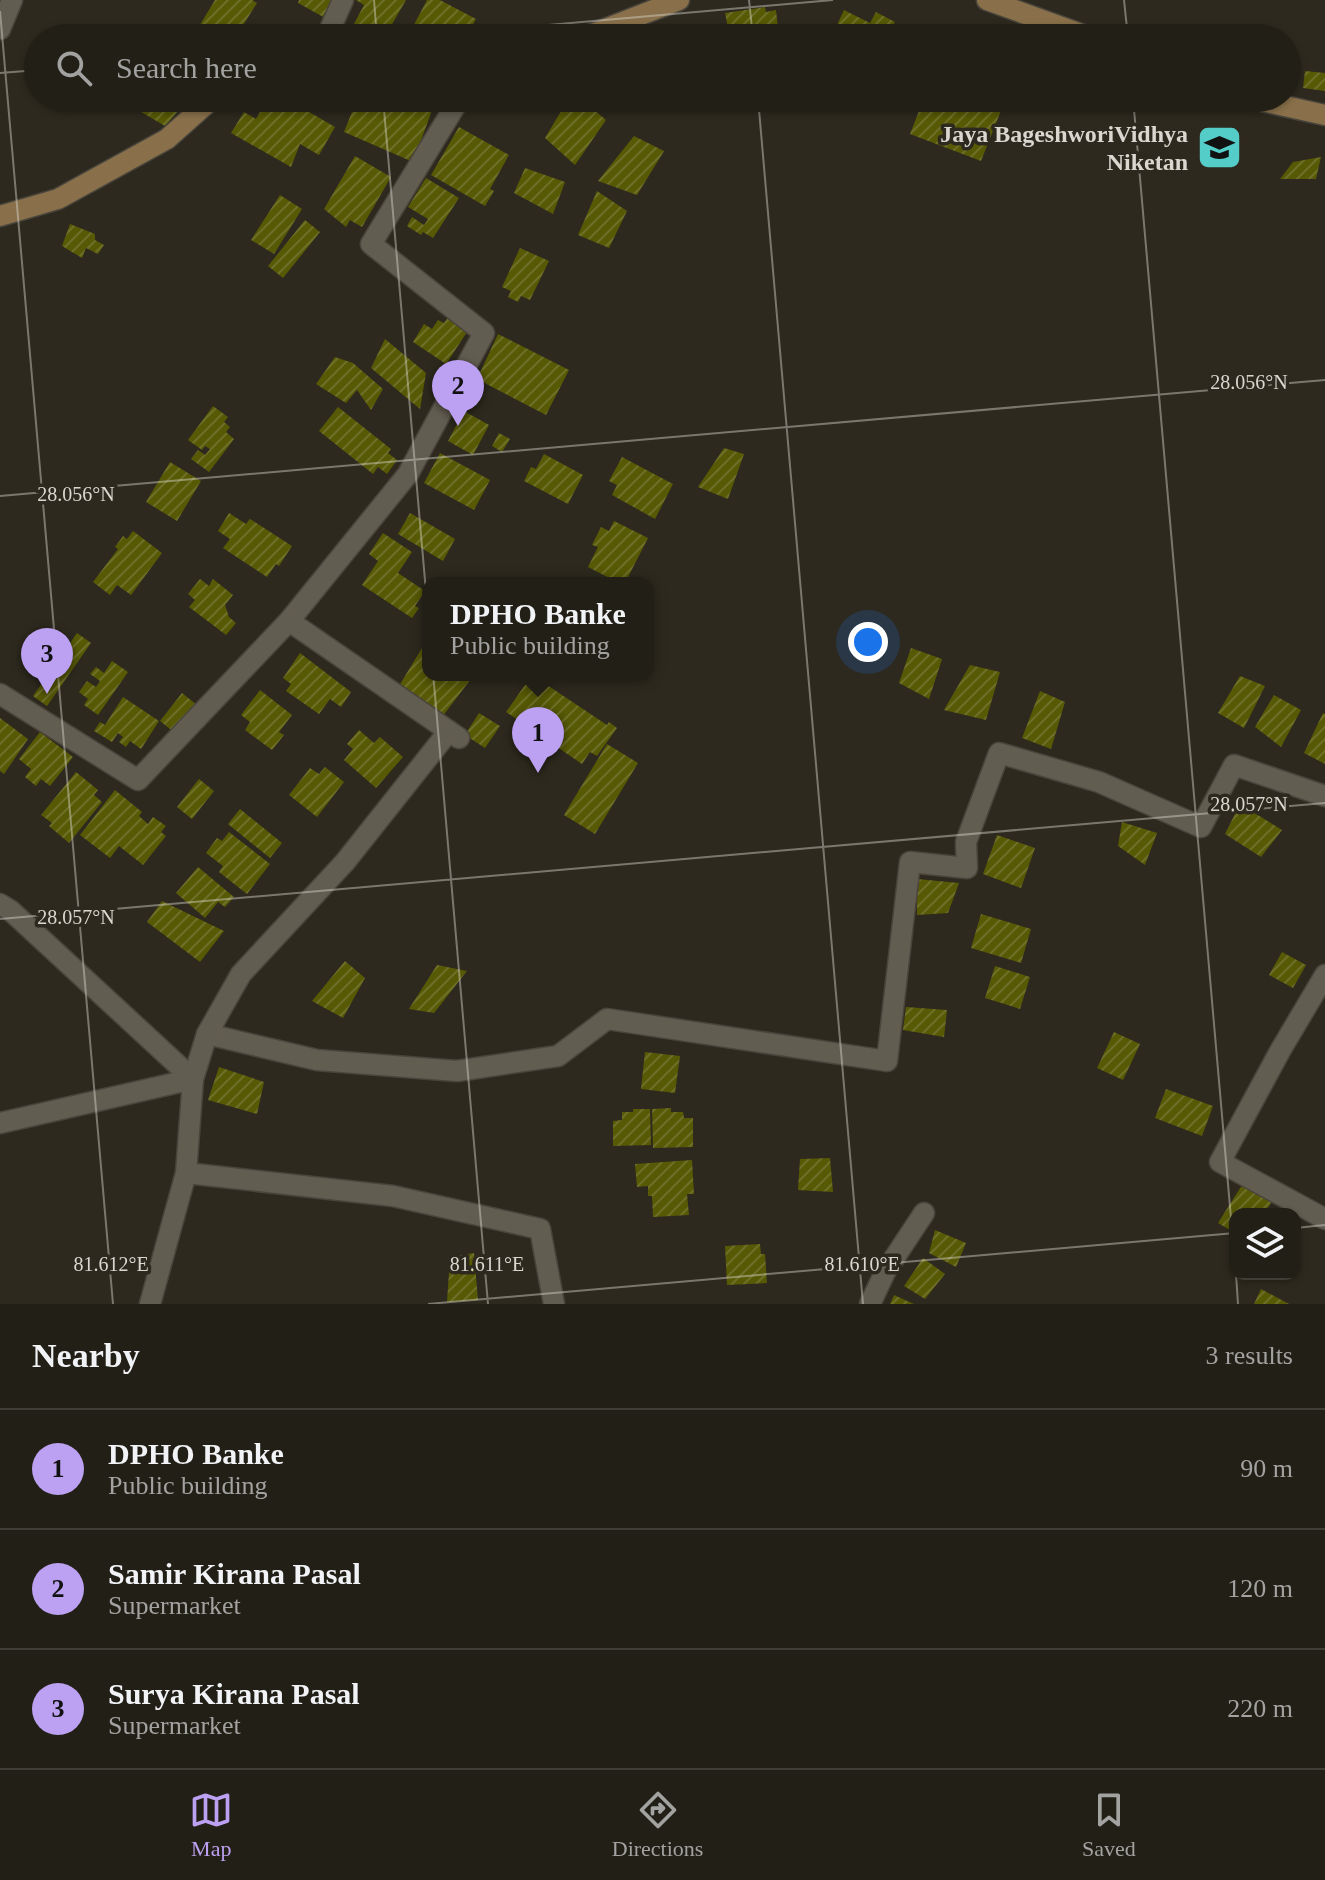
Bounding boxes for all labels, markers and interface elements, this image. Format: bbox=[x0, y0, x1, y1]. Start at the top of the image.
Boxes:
search box bbox=[24, 24, 1301, 112]
icon: search bbox=[52, 46, 96, 90]
text: Search here bbox=[116, 51, 257, 84]
place label: Jaya BageshworiVidhya Niketan bbox=[940, 121, 1188, 175]
school or university icon: Jaya BageshworiVidhya Niketan bbox=[1195, 124, 1243, 172]
pin: 2 bbox=[432, 360, 484, 426]
text: 28.056°N bbox=[1210, 371, 1288, 393]
text: 28.056°N bbox=[37, 483, 115, 505]
popup bbox=[422, 577, 654, 681]
text: DPHO Banke bbox=[450, 597, 626, 630]
your location bbox=[848, 622, 888, 662]
pin: 3 bbox=[21, 628, 73, 694]
text: Public building bbox=[450, 631, 610, 660]
pin: 1 bbox=[512, 707, 564, 773]
text: 28.057°N bbox=[1210, 793, 1288, 815]
text: 28.057°N bbox=[37, 906, 115, 928]
map controls bbox=[1229, 1208, 1301, 1280]
button: layers bbox=[1229, 1208, 1301, 1280]
text: 81.612°E bbox=[73, 1253, 149, 1275]
text: 81.611°E bbox=[450, 1253, 524, 1275]
text: 81.610°E bbox=[824, 1253, 900, 1275]
text: Nearby bbox=[32, 1337, 140, 1374]
text: 3 results bbox=[1206, 1341, 1293, 1370]
text: DPHO Banke bbox=[108, 1437, 284, 1470]
text: 1 bbox=[52, 1454, 65, 1483]
text: 90 m bbox=[1240, 1454, 1293, 1483]
text: Public building bbox=[108, 1471, 268, 1500]
text: Samir Kirana Pasal bbox=[108, 1557, 361, 1590]
text: 2 bbox=[52, 1574, 65, 1603]
text: 120 m bbox=[1227, 1574, 1293, 1603]
text: Supermarket bbox=[108, 1591, 241, 1620]
text: Surya Kirana Pasal bbox=[108, 1677, 360, 1710]
text: 3 bbox=[52, 1694, 65, 1723]
text: 220 m bbox=[1227, 1694, 1293, 1723]
text: Supermarket bbox=[108, 1711, 241, 1740]
tab: Map bbox=[189, 1788, 233, 1862]
tab: Directions bbox=[612, 1788, 703, 1862]
tab: Saved bbox=[1082, 1788, 1136, 1862]

